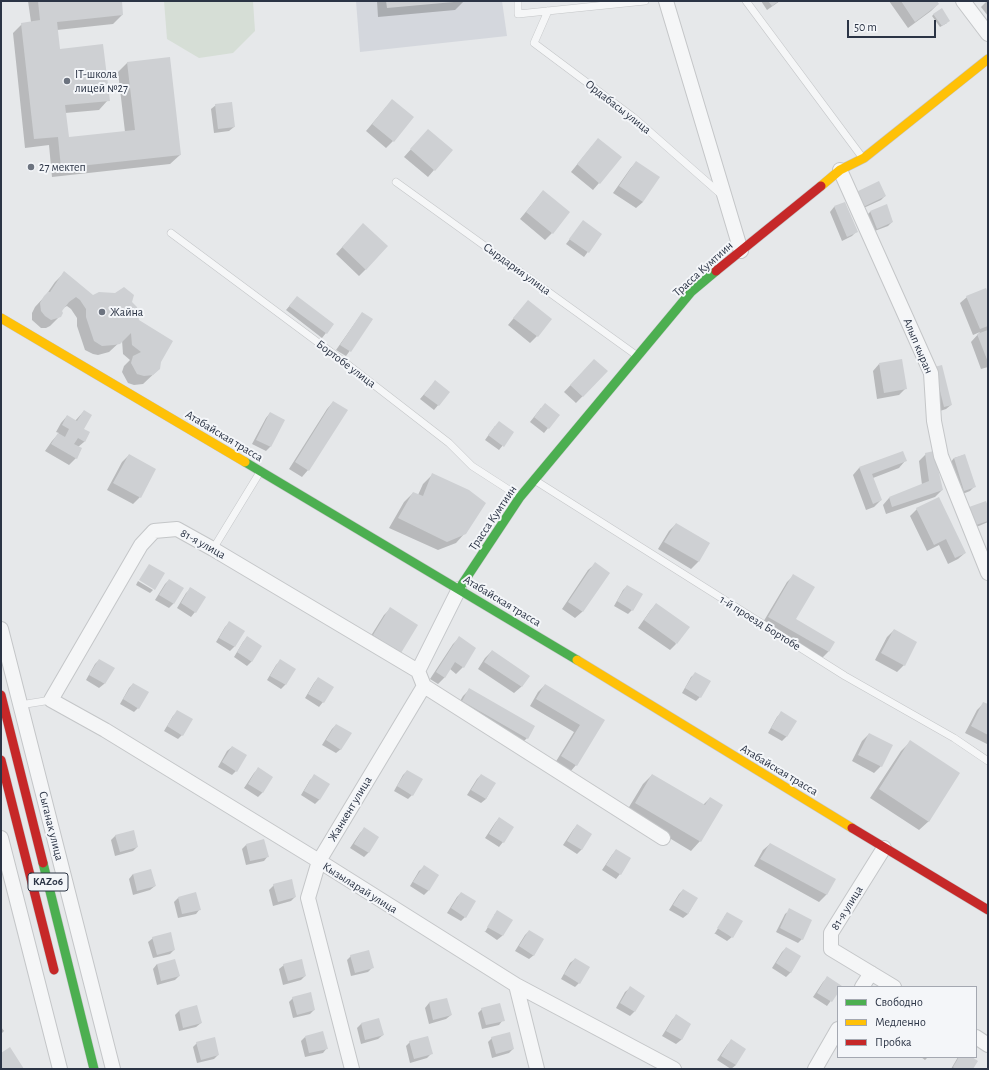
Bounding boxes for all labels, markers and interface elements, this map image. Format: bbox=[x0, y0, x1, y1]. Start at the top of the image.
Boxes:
scale bar bbox=[849, 12, 938, 38]
text: 50 m bbox=[854, 21, 877, 33]
place label: IT-школа лицей №27 bbox=[75, 67, 128, 95]
marker: IT-школа лицей №27 bbox=[62, 76, 72, 86]
street label: Ордабасы улица bbox=[582, 77, 654, 137]
place label: 27 мектеп bbox=[39, 160, 86, 174]
marker: 27 мектеп bbox=[26, 162, 36, 172]
street label: Трасса Кумтиин bbox=[670, 238, 736, 300]
street label: Сырдария улица bbox=[480, 240, 554, 298]
place label: Жайна bbox=[110, 305, 143, 319]
marker: Жайна bbox=[97, 307, 107, 317]
street label: Алып кыран bbox=[900, 316, 936, 376]
street label: Бортобе улица bbox=[313, 337, 379, 391]
street label: Атабайская трасса bbox=[183, 407, 265, 465]
street label: Трасса Кумтиин bbox=[466, 483, 520, 553]
street label: 81-я улица bbox=[178, 526, 228, 562]
street label: Атабайская трасса bbox=[461, 572, 543, 630]
street label: 1-й проезд Бортобе bbox=[717, 592, 803, 654]
street label: Атабайская трасса bbox=[738, 741, 820, 799]
street label: Жанкент улица bbox=[325, 774, 375, 844]
street label: Сыганак улица bbox=[35, 790, 67, 862]
street label: Кызыларай улица bbox=[320, 859, 400, 917]
road number: KАZ06 bbox=[28, 873, 68, 891]
street label: 81-я улица bbox=[828, 883, 866, 933]
legend bbox=[837, 986, 977, 1058]
text: Свободно bbox=[875, 996, 923, 1008]
text: Медленно bbox=[875, 1016, 926, 1028]
text: Пробка bbox=[875, 1036, 912, 1048]

